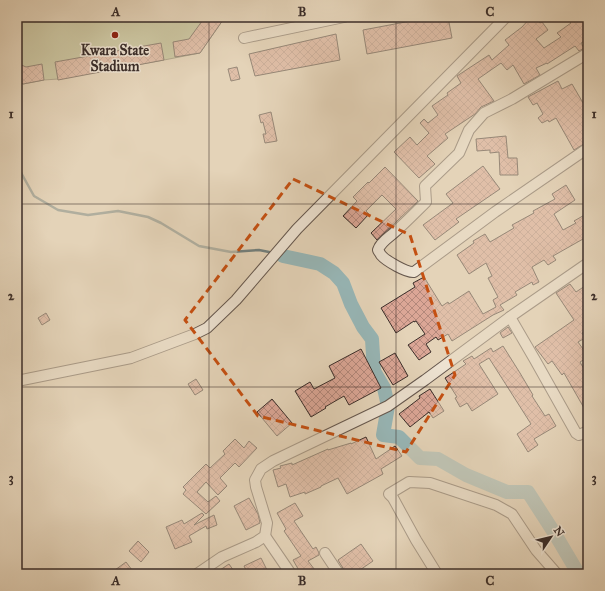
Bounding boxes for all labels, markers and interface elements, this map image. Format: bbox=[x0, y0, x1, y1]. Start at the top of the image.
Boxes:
text: A bbox=[111, 4, 121, 20]
text: B bbox=[298, 4, 307, 20]
text: C bbox=[486, 4, 495, 20]
marker: Kwara State Stadium bbox=[110, 30, 120, 40]
place label: Kwara State Stadium bbox=[81, 42, 149, 75]
text: 1 bbox=[8, 106, 14, 122]
text: 1 bbox=[591, 106, 597, 122]
text: 2 bbox=[8, 288, 15, 304]
text: 2 bbox=[591, 288, 598, 304]
text: 3 bbox=[8, 470, 14, 486]
text: 3 bbox=[591, 470, 597, 486]
north arrow bbox=[531, 517, 571, 557]
text: N bbox=[551, 524, 567, 540]
text: A bbox=[111, 573, 121, 589]
text: B bbox=[298, 573, 307, 589]
text: C bbox=[486, 573, 495, 589]

